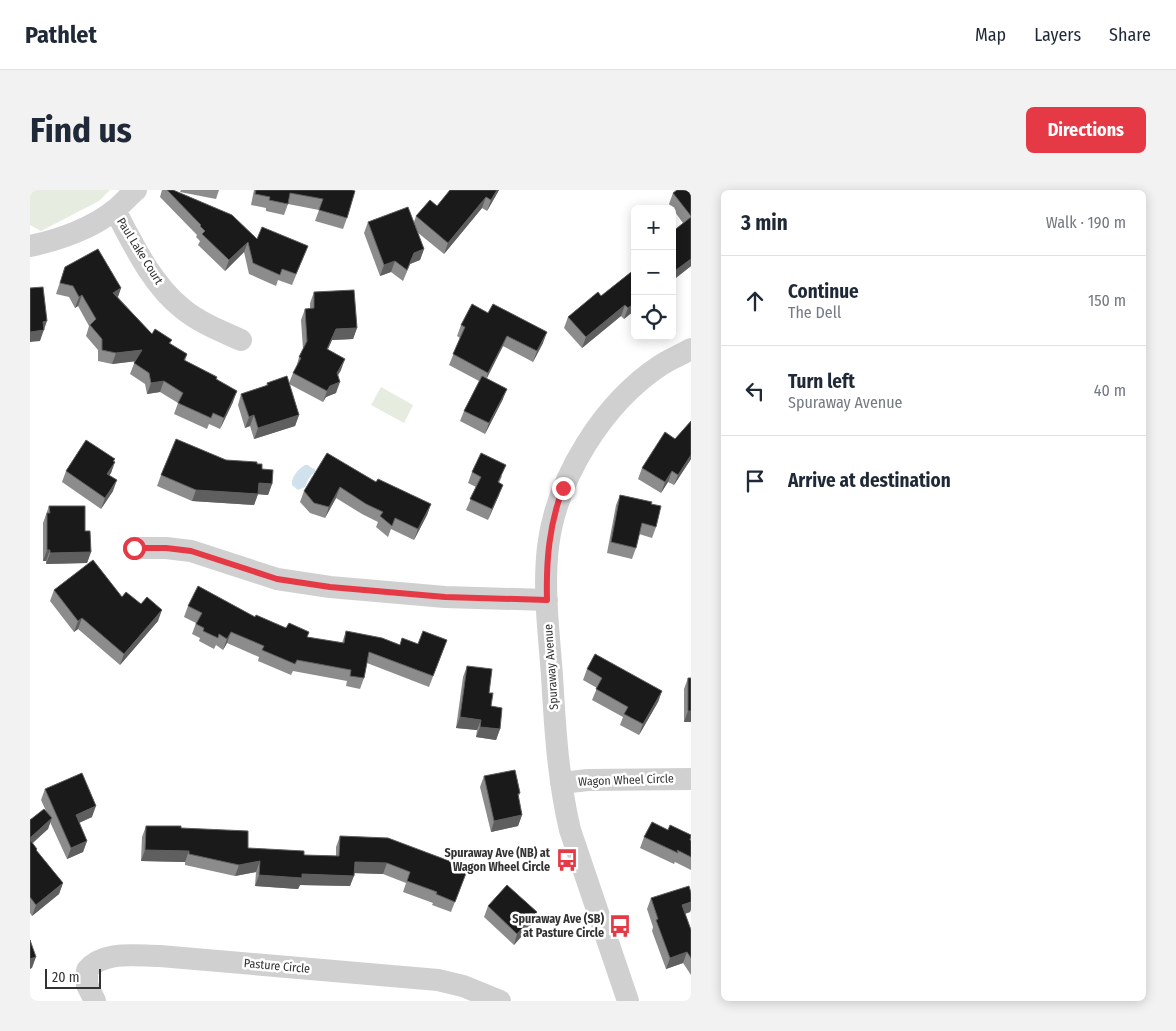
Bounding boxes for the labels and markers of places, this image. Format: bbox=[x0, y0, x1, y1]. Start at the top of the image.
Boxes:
place label: Spuraway Ave (NB) at Wagon Wheel Circle bbox=[445, 846, 551, 874]
bus stop icon: Spuraway Ave (NB) at Wagon Wheel Circle bbox=[554, 847, 580, 873]
place label: Spuraway Ave (SB) at Pasture Circle bbox=[512, 912, 604, 940]
bus stop icon: Spuraway Ave (SB) at Pasture Circle bbox=[607, 913, 633, 939]

